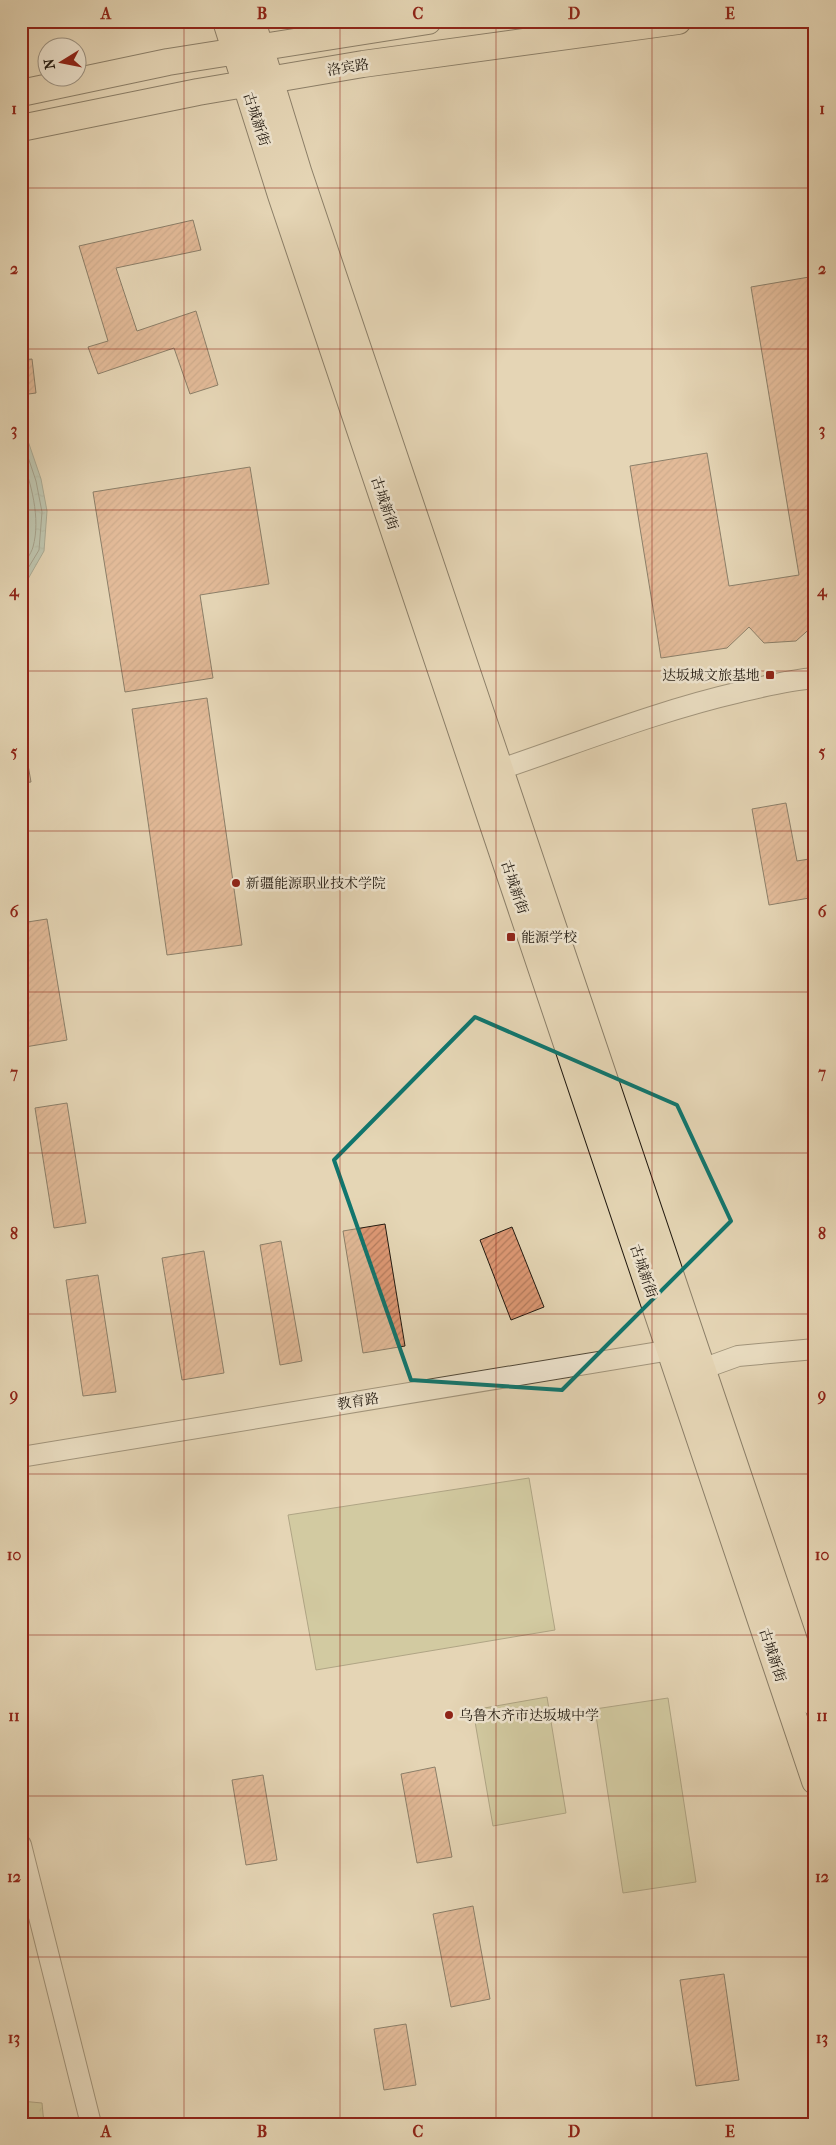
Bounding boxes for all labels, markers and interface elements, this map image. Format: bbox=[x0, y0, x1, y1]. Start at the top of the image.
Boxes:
text: A bbox=[100, 4, 112, 23]
text: B bbox=[257, 4, 267, 23]
text: C bbox=[413, 4, 424, 23]
text: D bbox=[568, 4, 580, 23]
text: E bbox=[725, 4, 735, 23]
north arrow bbox=[38, 38, 88, 88]
street label: 洛宾路 bbox=[326, 56, 370, 79]
text: N bbox=[40, 57, 59, 71]
street label: 古城新街 bbox=[240, 90, 273, 148]
text: 1 bbox=[11, 99, 17, 118]
text: 1 bbox=[819, 99, 825, 118]
text: 2 bbox=[10, 259, 18, 278]
text: 2 bbox=[818, 259, 826, 278]
text: 3 bbox=[11, 420, 17, 440]
text: 3 bbox=[819, 420, 825, 440]
street label: 古城新街 bbox=[367, 474, 402, 532]
text: 4 bbox=[8, 581, 20, 601]
text: 4 bbox=[816, 581, 828, 601]
place label: 达坂城文旅基地 bbox=[662, 667, 760, 684]
marker: 达坂城文旅基地 bbox=[764, 669, 776, 681]
text: 5 bbox=[11, 742, 18, 761]
text: 5 bbox=[819, 742, 826, 761]
street label: 古城新街 bbox=[497, 858, 532, 916]
place label: 新疆能源职业技术学院 bbox=[246, 875, 386, 892]
marker: 新疆能源职业技术学院 bbox=[230, 877, 242, 889]
text: 6 bbox=[10, 902, 19, 921]
text: 6 bbox=[818, 902, 827, 921]
place label: 能源学校 bbox=[521, 929, 577, 946]
marker: 能源学校 bbox=[505, 931, 517, 943]
text: 7 bbox=[9, 1063, 18, 1082]
text: 7 bbox=[817, 1063, 826, 1082]
text: 8 bbox=[10, 1224, 18, 1243]
text: 8 bbox=[818, 1224, 826, 1243]
street label: 古城新街 bbox=[626, 1242, 661, 1300]
text: 9 bbox=[9, 1385, 18, 1405]
text: 9 bbox=[817, 1385, 826, 1405]
street label: 教育路 bbox=[336, 1390, 380, 1413]
text: 10 bbox=[7, 1545, 21, 1564]
text: 10 bbox=[815, 1545, 829, 1564]
street label: 古城新街 bbox=[756, 1626, 789, 1684]
text: 11 bbox=[8, 1706, 20, 1725]
text: 11 bbox=[816, 1706, 828, 1725]
place label: 乌鲁木齐市达坂城中学 bbox=[459, 1707, 599, 1724]
marker: 乌鲁木齐市达坂城中学 bbox=[443, 1709, 455, 1721]
text: 12 bbox=[7, 1867, 21, 1886]
text: 12 bbox=[815, 1867, 829, 1886]
text: 13 bbox=[8, 2028, 20, 2048]
text: 13 bbox=[816, 2028, 828, 2048]
text: A bbox=[100, 2122, 112, 2141]
text: B bbox=[257, 2122, 267, 2141]
text: C bbox=[413, 2122, 424, 2141]
text: D bbox=[568, 2122, 580, 2141]
text: E bbox=[725, 2122, 735, 2141]

